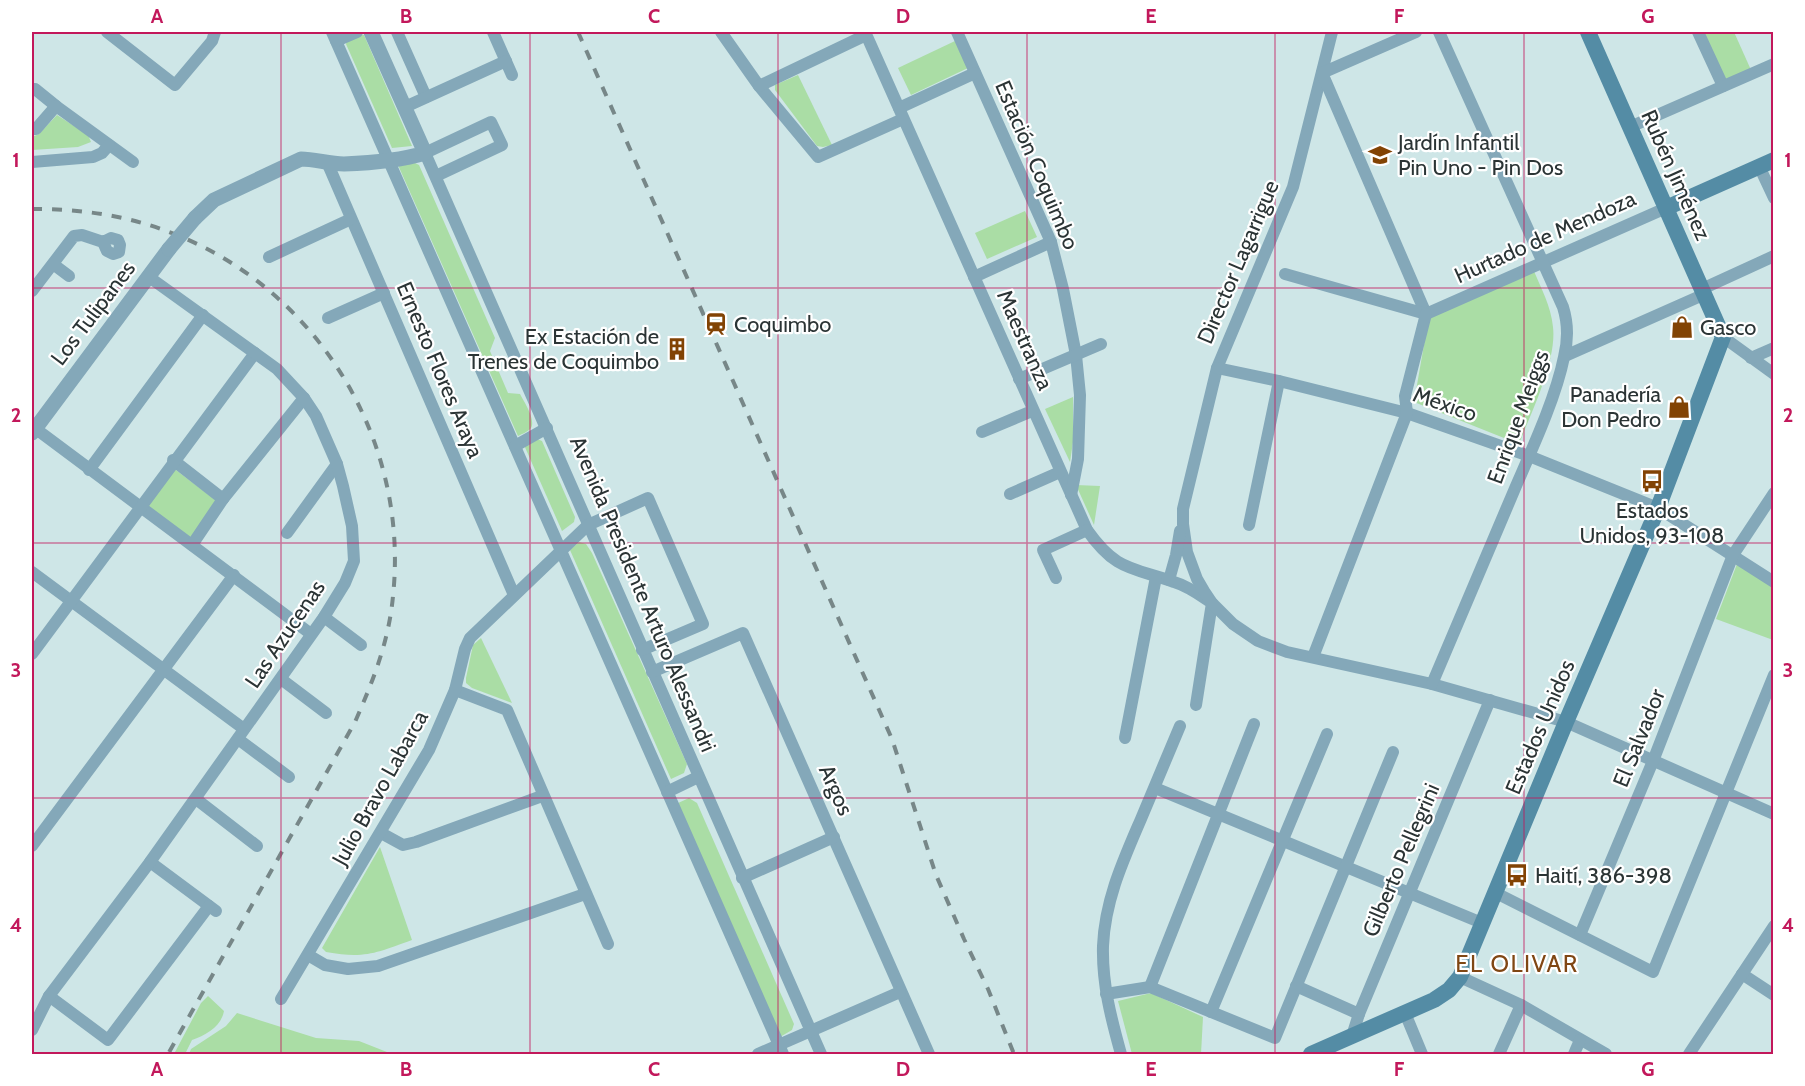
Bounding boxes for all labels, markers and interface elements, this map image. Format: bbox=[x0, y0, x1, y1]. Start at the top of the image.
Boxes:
text: A bbox=[151, 4, 164, 28]
text: B bbox=[400, 4, 412, 28]
text: C bbox=[648, 4, 660, 28]
text: D bbox=[896, 4, 910, 28]
text: E bbox=[1145, 4, 1157, 28]
text: F bbox=[1394, 4, 1405, 28]
text: G bbox=[1641, 4, 1655, 28]
street label: Estación Coquimbo bbox=[989, 77, 1085, 253]
street label: Rubén Jiménez bbox=[1635, 106, 1717, 244]
place label: Jardín Infantil Pin Uno - Pin Dos bbox=[1397, 129, 1563, 181]
school or university icon: Jardín Infantil Pin Uno - Pin Dos bbox=[1367, 142, 1393, 168]
text: 1 bbox=[12, 148, 20, 172]
text: 1 bbox=[1784, 148, 1792, 172]
street label: Director Lagarrigue bbox=[1191, 176, 1285, 348]
street label: Hurtado de Mendoza bbox=[1450, 185, 1640, 289]
street label: Los Tulipanes bbox=[45, 256, 141, 370]
street label: Ernesto Flores Araya bbox=[391, 278, 489, 463]
street label: Maestranza bbox=[991, 286, 1059, 395]
station icon: Coquimbo bbox=[703, 311, 729, 337]
place label: Coquimbo bbox=[734, 311, 831, 338]
shop icon: Gasco bbox=[1669, 314, 1695, 340]
place label: Gasco bbox=[1700, 314, 1756, 341]
place label: Ex Estación de Trenes de Coquimbo bbox=[468, 323, 659, 375]
building icon: Ex Estación de Trenes de Coquimbo bbox=[664, 336, 690, 362]
street label: Enrique Meiggs bbox=[1481, 346, 1555, 488]
street label: México bbox=[1410, 381, 1480, 427]
place label: Panadería Don Pedro bbox=[1561, 381, 1661, 433]
shop icon: Panadería Don Pedro bbox=[1666, 394, 1692, 420]
text: 2 bbox=[11, 403, 21, 427]
text: 2 bbox=[1783, 403, 1793, 427]
street label: Avenida Presidente Arturo Alessandri bbox=[564, 432, 722, 756]
bus stop icon: Estados Unidos, 93-108 bbox=[1639, 468, 1665, 494]
place label: Estados Unidos, 93-108 bbox=[1580, 497, 1724, 549]
street label: Las Azucenas bbox=[239, 575, 331, 693]
street label: Estados Unidos bbox=[1500, 656, 1580, 798]
text: 3 bbox=[11, 658, 21, 682]
text: 3 bbox=[1783, 658, 1793, 682]
street label: El Salvador bbox=[1607, 685, 1671, 791]
street label: Julio Bravo Labarca bbox=[326, 705, 434, 871]
street label: Argos bbox=[813, 761, 859, 819]
street label: Gilberto Pellegrini bbox=[1357, 779, 1445, 941]
bus stop icon: Haití, 386-398 bbox=[1504, 862, 1530, 888]
place label: Haití, 386-398 bbox=[1535, 862, 1672, 889]
text: 4 bbox=[10, 913, 22, 937]
text: 4 bbox=[1782, 913, 1794, 937]
district label: EL OLIVAR bbox=[1455, 949, 1579, 978]
text: A bbox=[151, 1057, 164, 1081]
text: B bbox=[400, 1057, 412, 1081]
text: C bbox=[648, 1057, 660, 1081]
text: D bbox=[896, 1057, 910, 1081]
text: E bbox=[1145, 1057, 1157, 1081]
text: F bbox=[1394, 1057, 1405, 1081]
text: G bbox=[1641, 1057, 1655, 1081]

